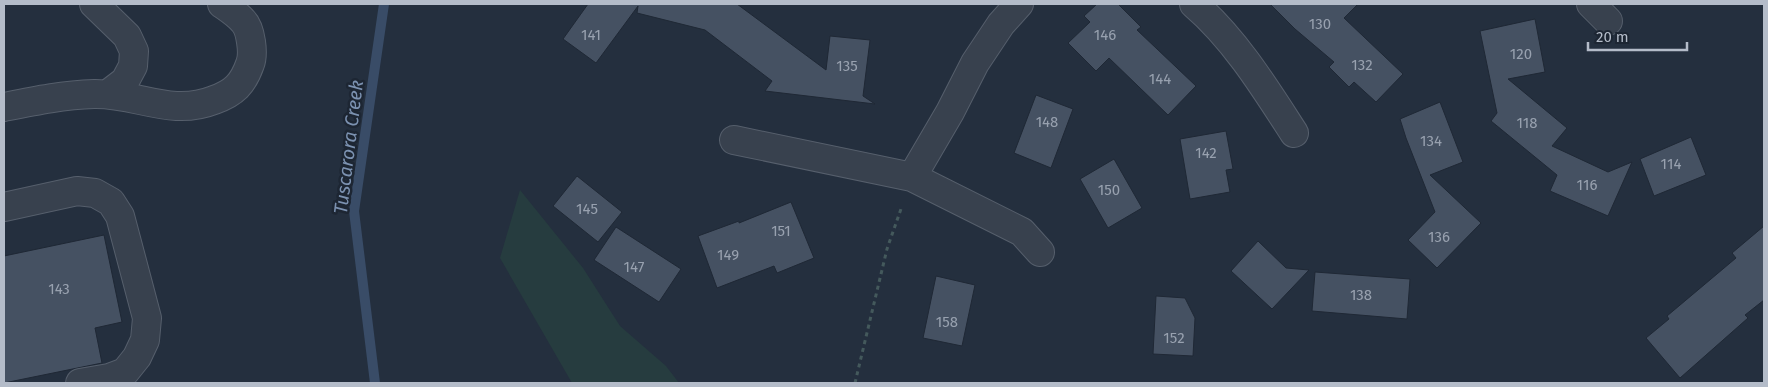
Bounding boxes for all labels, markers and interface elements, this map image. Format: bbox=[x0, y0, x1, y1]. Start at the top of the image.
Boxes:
house number: 130 bbox=[1309, 15, 1331, 33]
scale bar bbox=[1588, 20, 1687, 52]
house number: 141 bbox=[581, 26, 601, 44]
house number: 146 bbox=[1094, 26, 1116, 44]
text: 20 m bbox=[1596, 28, 1629, 46]
house number: 120 bbox=[1510, 45, 1532, 63]
house number: 132 bbox=[1351, 56, 1373, 74]
house number: 135 bbox=[836, 57, 858, 75]
house number: 144 bbox=[1149, 70, 1171, 88]
water label: Tuscarora Creek bbox=[329, 79, 368, 215]
house number: 148 bbox=[1036, 113, 1058, 131]
house number: 118 bbox=[1516, 114, 1538, 132]
house number: 134 bbox=[1420, 132, 1442, 150]
house number: 142 bbox=[1195, 144, 1217, 162]
house number: 114 bbox=[1661, 155, 1681, 173]
house number: 116 bbox=[1577, 176, 1597, 194]
house number: 150 bbox=[1098, 181, 1120, 199]
house number: 145 bbox=[576, 200, 598, 218]
house number: 151 bbox=[771, 222, 791, 240]
house number: 136 bbox=[1428, 228, 1450, 246]
house number: 149 bbox=[717, 246, 739, 264]
house number: 147 bbox=[624, 258, 645, 276]
house number: 143 bbox=[48, 280, 70, 298]
house number: 138 bbox=[1350, 286, 1372, 304]
house number: 158 bbox=[936, 313, 958, 331]
house number: 152 bbox=[1163, 329, 1185, 347]

